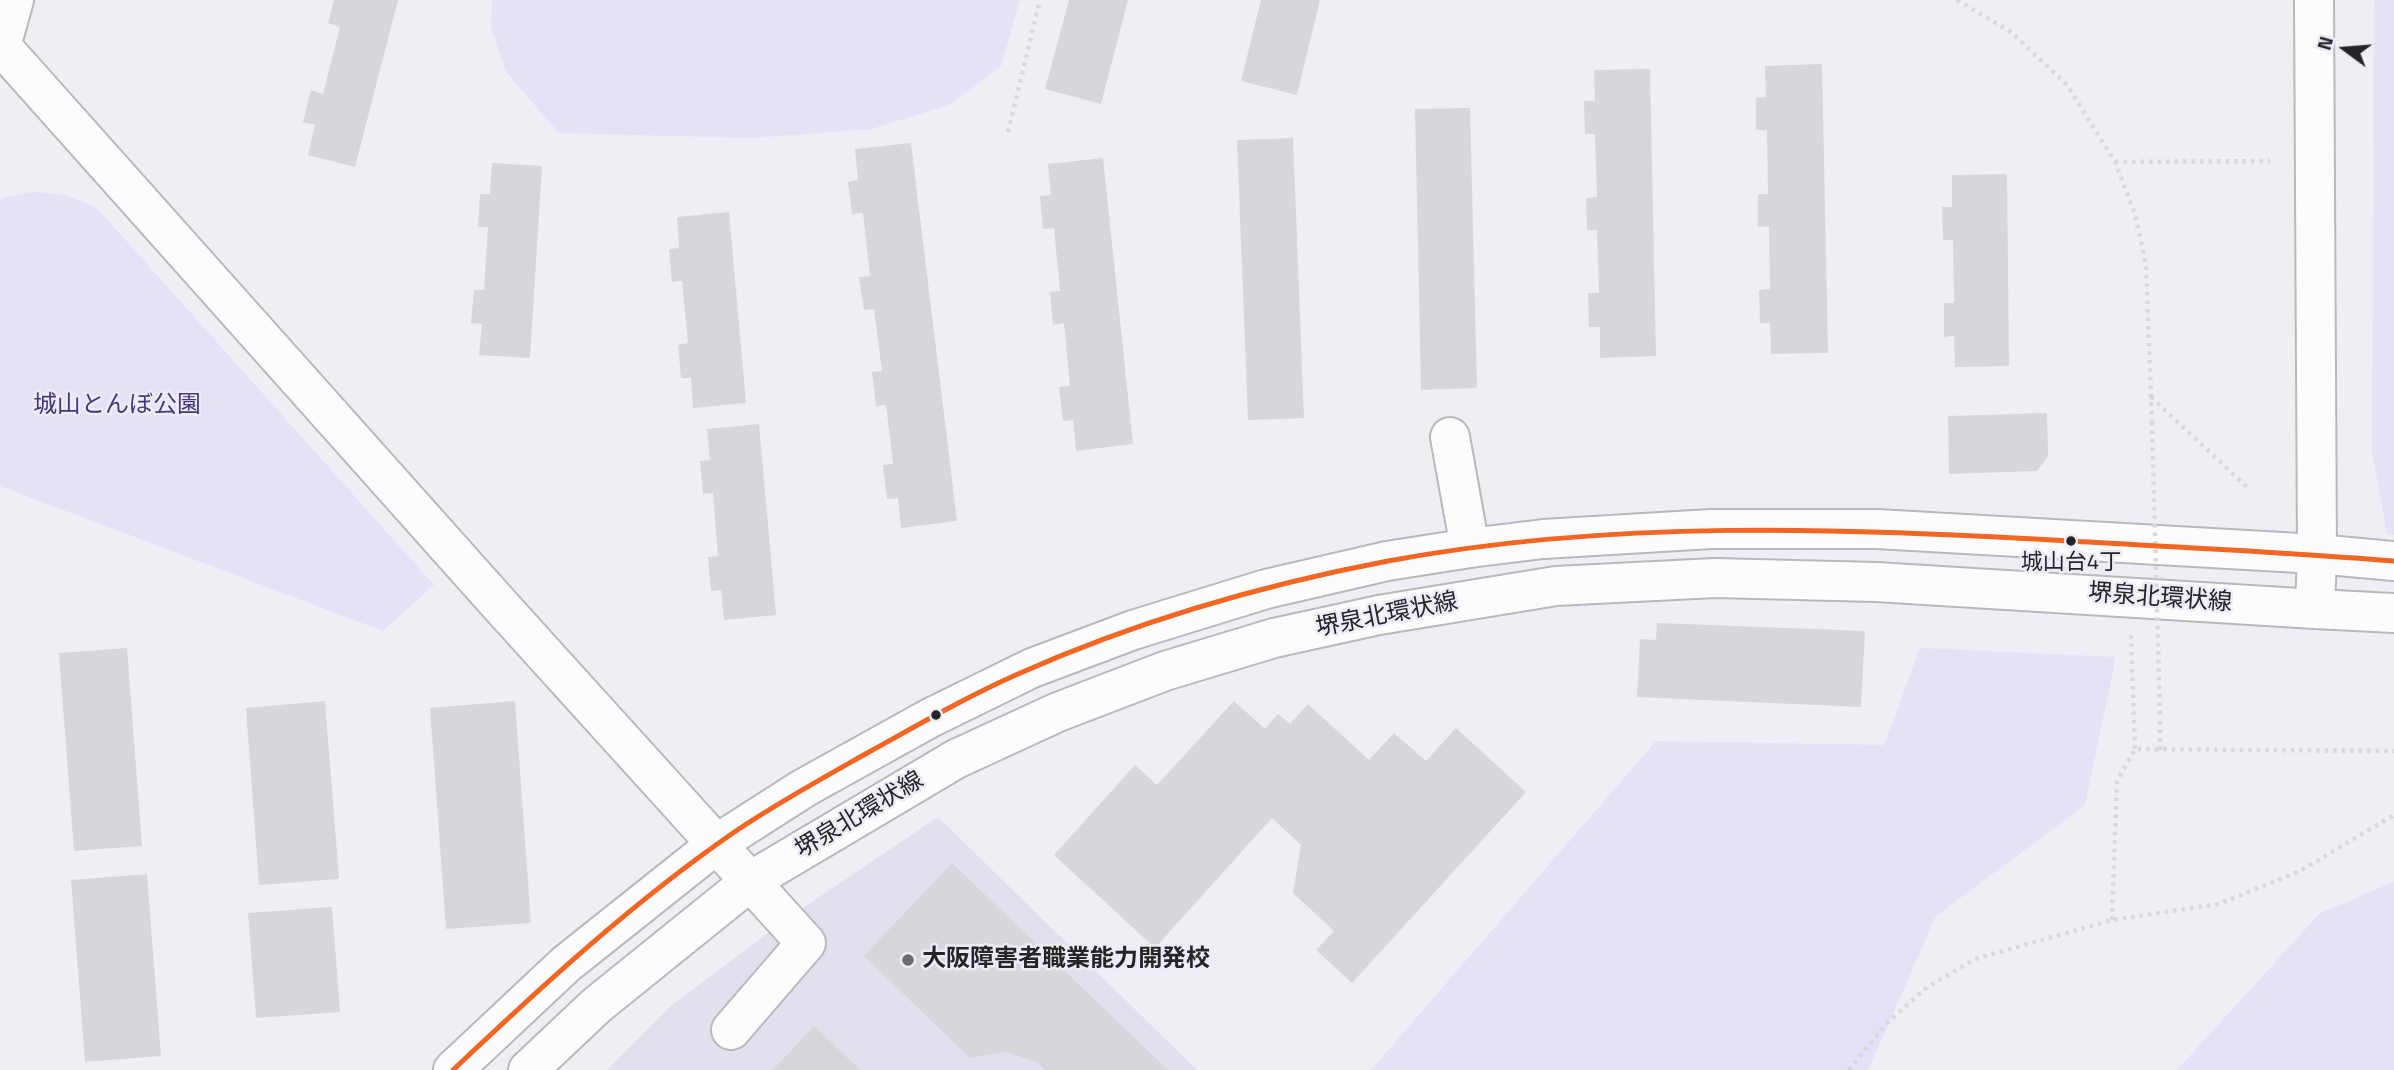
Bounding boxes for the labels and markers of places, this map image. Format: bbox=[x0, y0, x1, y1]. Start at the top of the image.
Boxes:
marker: 城山台4丁 bbox=[2064, 534, 2078, 548]
place label: 城山台4丁 bbox=[2021, 551, 2121, 577]
unlabelled marker bbox=[929, 708, 943, 722]
place label: 大阪障害者職業能力開発校 bbox=[922, 946, 1210, 974]
marker: 大阪障害者職業能力開発校 bbox=[900, 952, 916, 968]

